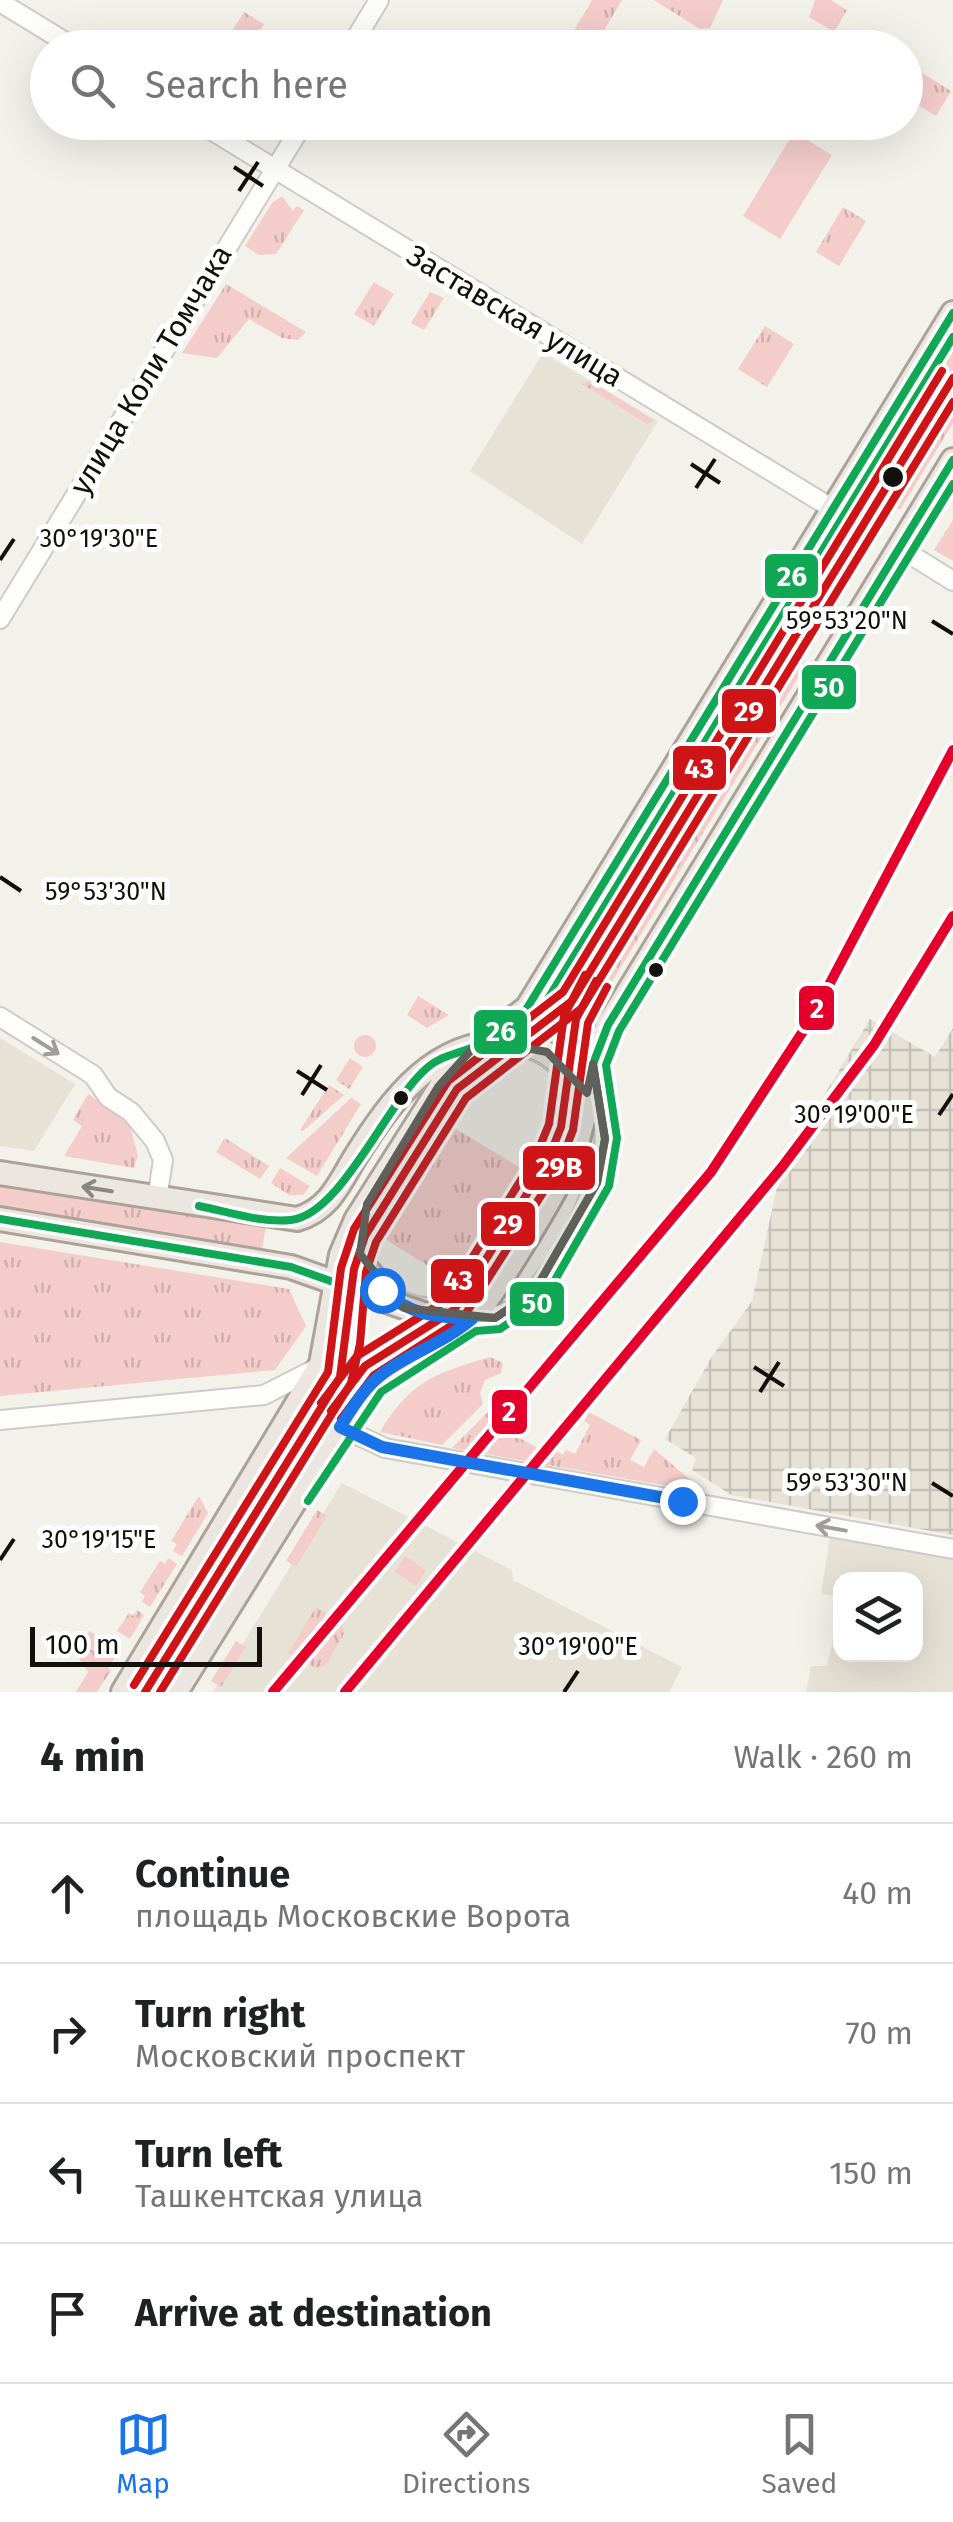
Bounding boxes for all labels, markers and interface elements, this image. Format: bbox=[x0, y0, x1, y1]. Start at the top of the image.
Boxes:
search box bbox=[30, 30, 923, 140]
icon: search bbox=[65, 58, 120, 113]
text: Search here bbox=[145, 62, 348, 108]
street label: Заставская улица bbox=[400, 237, 630, 395]
street label: улица Коли Томчака bbox=[62, 239, 240, 501]
unlabelled marker bbox=[880, 464, 906, 490]
text: 30°19'30"E bbox=[40, 524, 158, 554]
line badge: 26 bbox=[763, 552, 820, 600]
text: 26 bbox=[777, 560, 807, 593]
text: 59°53'20"N bbox=[786, 606, 908, 636]
line badge: 50 bbox=[800, 663, 858, 711]
text: 50 bbox=[813, 671, 845, 704]
line badge: 29 bbox=[720, 687, 778, 735]
text: 29 bbox=[734, 695, 764, 728]
line badge: 43 bbox=[671, 744, 728, 792]
text: 43 bbox=[684, 752, 714, 785]
text: 59°53'30"N bbox=[45, 877, 167, 907]
unlabelled marker bbox=[646, 960, 666, 980]
line badge: 2 bbox=[797, 984, 836, 1032]
text: 2 bbox=[810, 992, 824, 1025]
line badge: 26 bbox=[472, 1008, 529, 1056]
text: 26 bbox=[486, 1015, 516, 1048]
one-way arrow bbox=[32, 1036, 60, 1056]
unlabelled marker bbox=[391, 1088, 411, 1108]
text: 30°19'00"E bbox=[794, 1100, 914, 1130]
line badge: 29В bbox=[521, 1144, 597, 1192]
text: 29В bbox=[535, 1151, 583, 1184]
one-way arrow bbox=[82, 1180, 114, 1198]
line badge: 29 bbox=[479, 1200, 537, 1248]
text: 29 bbox=[493, 1208, 523, 1241]
line badge: 43 bbox=[429, 1257, 486, 1305]
text: 43 bbox=[443, 1264, 473, 1297]
route start bbox=[360, 1268, 406, 1314]
line badge: 50 bbox=[508, 1280, 566, 1328]
text: 50 bbox=[521, 1287, 553, 1320]
line badge: 2 bbox=[490, 1388, 529, 1436]
text: 2 bbox=[502, 1395, 516, 1428]
text: 59°53'30"N bbox=[786, 1468, 908, 1498]
route end bbox=[660, 1479, 706, 1525]
one-way arrow bbox=[815, 1518, 847, 1537]
text: 30°19'15"E bbox=[42, 1525, 156, 1555]
map controls bbox=[833, 1572, 923, 1662]
button: layers bbox=[833, 1572, 923, 1662]
scale bar bbox=[30, 1622, 262, 1666]
text: 100 m bbox=[45, 1628, 120, 1661]
text: 30°19'00"E bbox=[518, 1632, 638, 1662]
text: 4 min bbox=[40, 1732, 145, 1782]
text: Walk · 260 m bbox=[733, 1738, 913, 1776]
text: Continue bbox=[135, 1851, 290, 1897]
icon: ahead bbox=[40, 1866, 95, 1921]
text: 40 m bbox=[842, 1874, 913, 1912]
text: площадь Московские Ворота bbox=[135, 1897, 571, 1935]
text: Turn right bbox=[135, 1991, 305, 2037]
icon: right bbox=[40, 2006, 95, 2061]
text: 70 m bbox=[845, 2014, 913, 2052]
text: Московский проспект bbox=[135, 2037, 465, 2075]
text: Turn left bbox=[135, 2131, 282, 2177]
icon: left bbox=[40, 2146, 95, 2201]
text: 150 m bbox=[829, 2154, 913, 2192]
text: Ташкентская улица bbox=[135, 2177, 423, 2215]
icon: arrive bbox=[40, 2286, 95, 2341]
text: Arrive at destination bbox=[135, 2290, 492, 2336]
tab: Map bbox=[116, 2407, 171, 2500]
tab: Directions bbox=[402, 2407, 530, 2500]
tab: Saved bbox=[762, 2407, 837, 2500]

